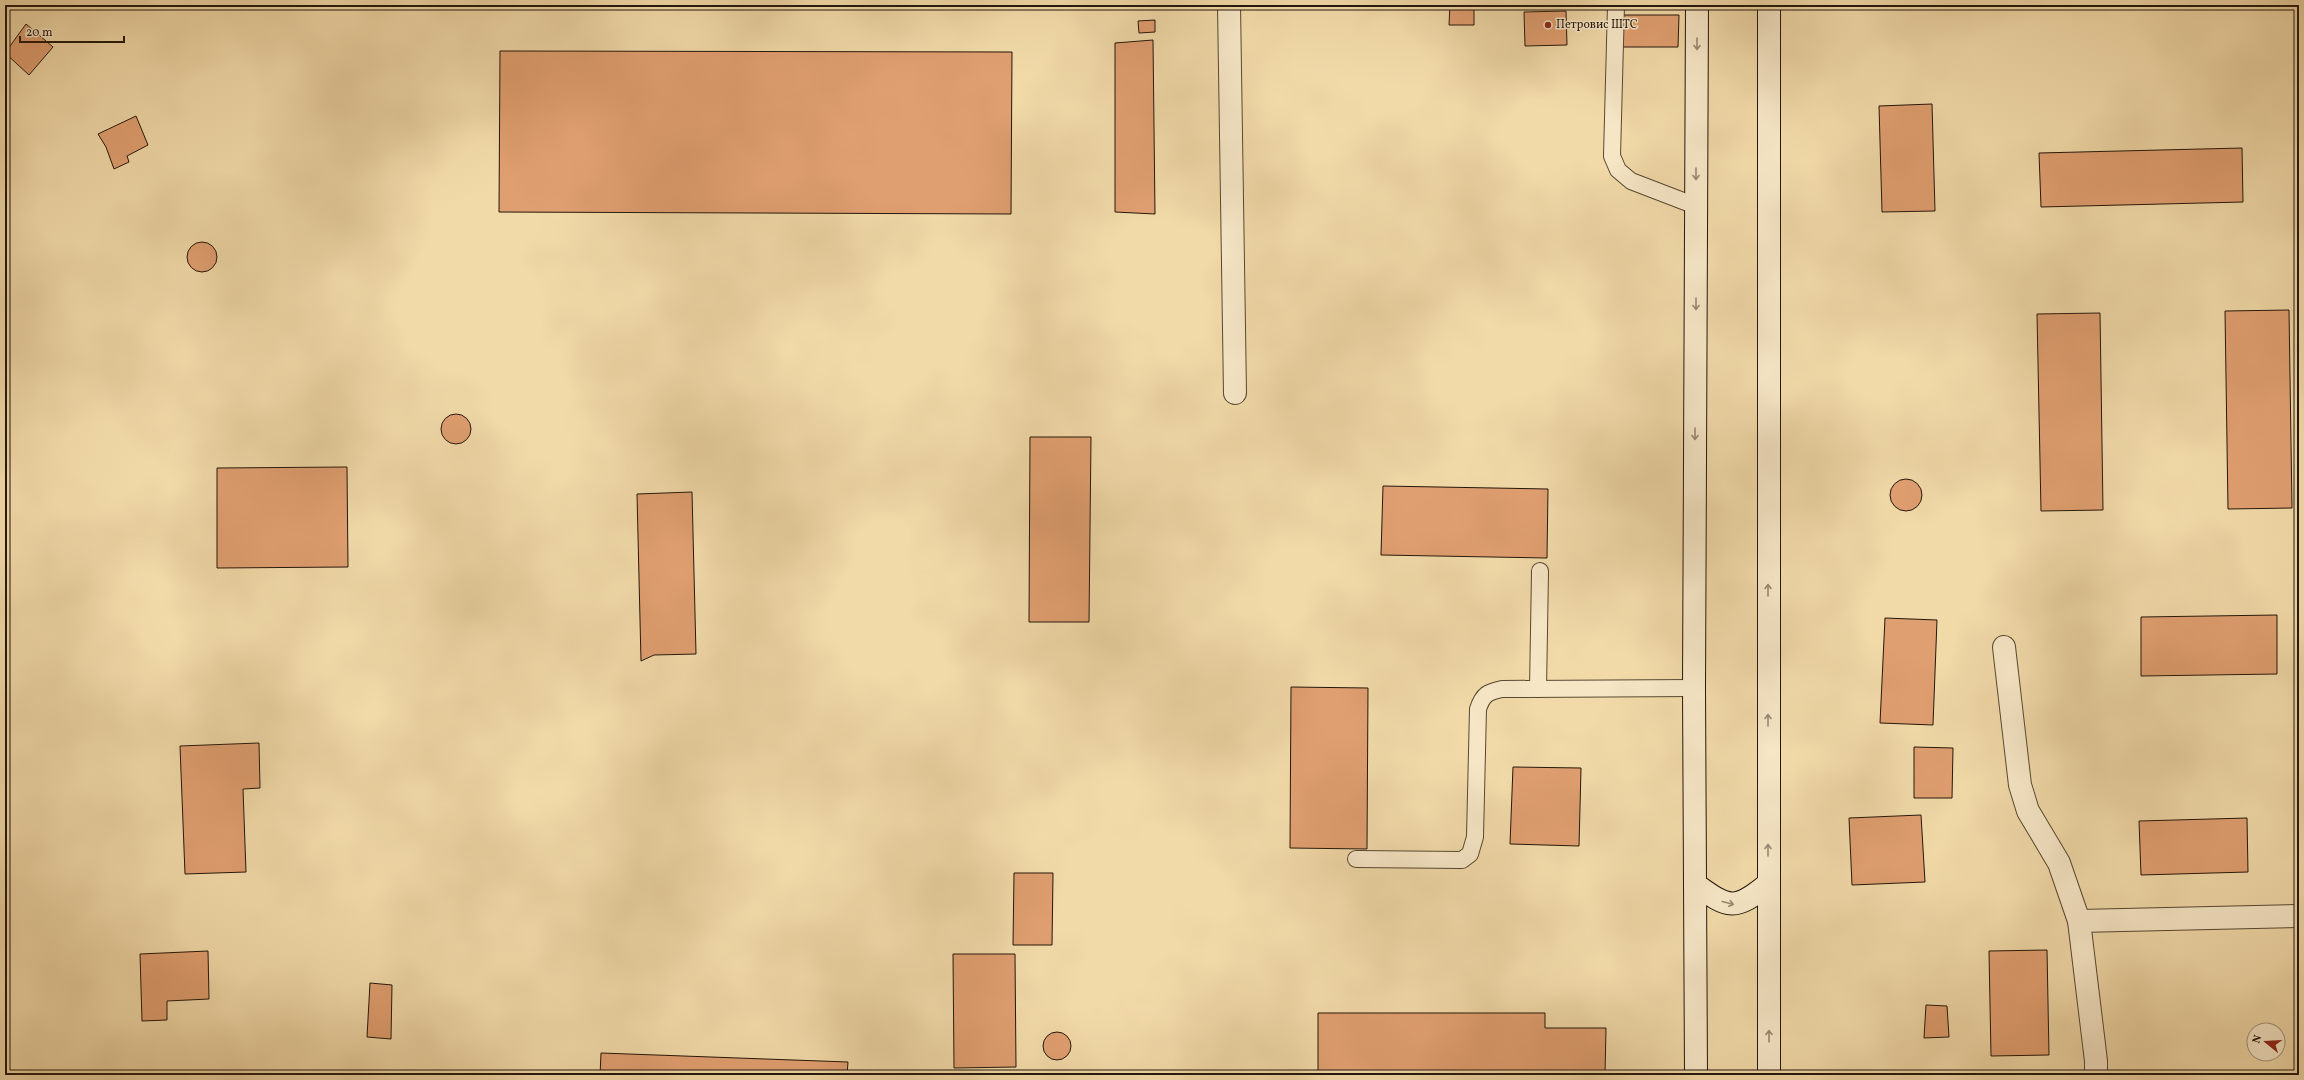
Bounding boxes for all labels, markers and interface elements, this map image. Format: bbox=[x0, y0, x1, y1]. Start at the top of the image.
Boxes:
place label: Петровис ШТС bbox=[1556, 17, 1638, 33]
scale bar bbox=[20, 18, 124, 44]
marker: Петровис ШТС bbox=[1543, 20, 1553, 30]
text: 20 m bbox=[26, 25, 53, 41]
one-way arrow bbox=[1693, 37, 1701, 50]
one-way arrow bbox=[1692, 167, 1700, 180]
one-way arrow bbox=[1692, 297, 1700, 310]
one-way arrow bbox=[1691, 427, 1699, 440]
one-way arrow bbox=[1764, 584, 1772, 597]
one-way arrow bbox=[1764, 714, 1772, 727]
one-way arrow bbox=[1764, 844, 1772, 857]
one-way arrow bbox=[1721, 900, 1734, 907]
north arrow bbox=[2246, 1022, 2286, 1062]
one-way arrow bbox=[1765, 1030, 1773, 1043]
text: N bbox=[2250, 1033, 2266, 1045]

